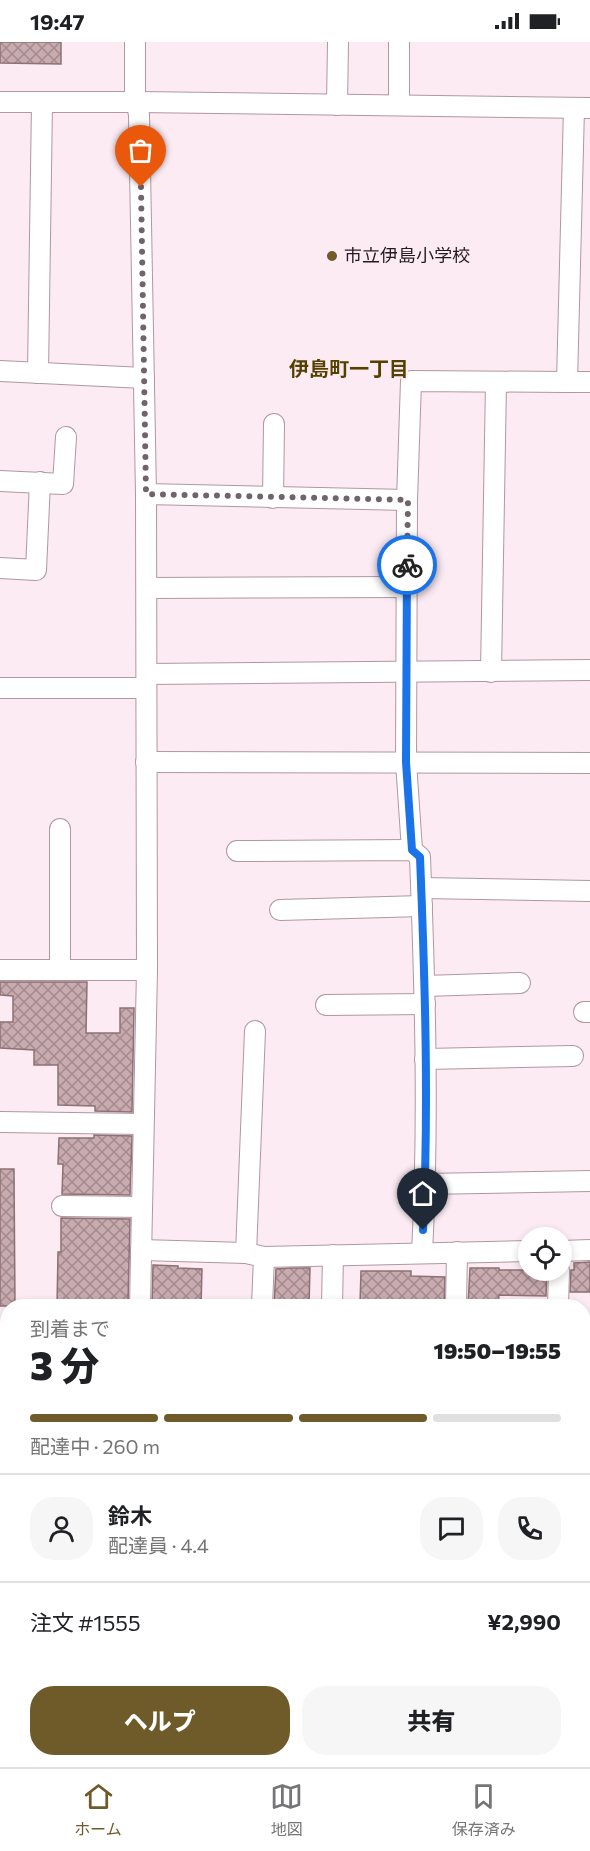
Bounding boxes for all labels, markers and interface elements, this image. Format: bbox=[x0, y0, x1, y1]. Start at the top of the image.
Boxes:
text: 19:47 bbox=[30, 8, 85, 35]
pin bbox=[115, 125, 166, 187]
icon: bag bbox=[124, 134, 157, 167]
place label: 市立伊島小学校 bbox=[344, 244, 470, 266]
marker: 市立伊島小学校 bbox=[325, 249, 339, 263]
district label: 伊島町一丁目 bbox=[289, 356, 409, 380]
courier bbox=[377, 535, 437, 595]
icon: bike bbox=[391, 549, 424, 582]
pin bbox=[397, 1168, 448, 1230]
icon: home bbox=[406, 1177, 439, 1210]
map controls bbox=[518, 1227, 572, 1281]
button: locate bbox=[518, 1227, 572, 1281]
text: 到着まで bbox=[30, 1316, 110, 1340]
text: 19:50–19:55 bbox=[433, 1337, 561, 1364]
text: 3 分 bbox=[30, 1340, 99, 1388]
text: 配達中 · 260 m bbox=[30, 1434, 160, 1458]
button: person bbox=[30, 1497, 93, 1560]
button: chat bbox=[420, 1497, 483, 1560]
button: phone bbox=[498, 1497, 561, 1560]
text: 鈴木 bbox=[108, 1502, 152, 1529]
text: 配達員 · 4.4 bbox=[108, 1533, 209, 1557]
text: ¥2,990 bbox=[487, 1608, 561, 1635]
text: 注文 #1555 bbox=[30, 1609, 141, 1636]
button: ヘルプ bbox=[30, 1686, 290, 1755]
button: 共有 bbox=[302, 1686, 561, 1755]
tab: ホーム bbox=[74, 1780, 122, 1840]
tab: 地図 bbox=[270, 1780, 303, 1840]
tab: 保存済み bbox=[452, 1780, 516, 1840]

